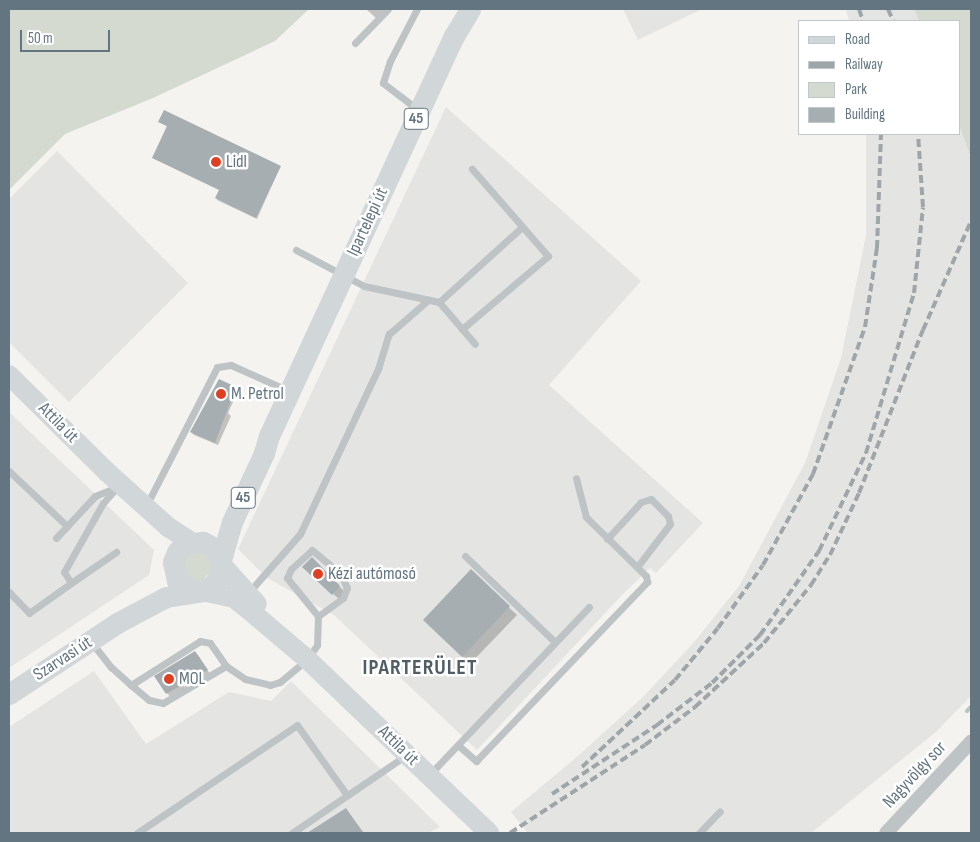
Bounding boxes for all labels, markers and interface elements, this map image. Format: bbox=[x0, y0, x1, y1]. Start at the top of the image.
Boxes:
scale bar bbox=[22, 20, 112, 52]
legend bbox=[798, 20, 960, 135]
text: 50 m bbox=[28, 29, 53, 48]
text: Road bbox=[845, 30, 870, 49]
text: Railway bbox=[845, 55, 883, 74]
text: Park bbox=[845, 80, 867, 99]
text: Building bbox=[845, 105, 885, 124]
road number: 45 bbox=[404, 106, 428, 132]
place label: Lidl bbox=[226, 151, 247, 173]
marker: Lidl bbox=[210, 156, 222, 168]
street label: Ipartelepi út bbox=[343, 184, 393, 260]
place label: M. Petrol bbox=[231, 383, 284, 405]
marker: M. Petrol bbox=[215, 388, 227, 400]
street label: Attila út bbox=[33, 398, 83, 448]
road number: 45 bbox=[230, 484, 256, 512]
place label: Kézi autómosó bbox=[328, 563, 416, 585]
marker: Kézi autómosó bbox=[312, 568, 324, 580]
street label: Szarvasi út bbox=[30, 632, 96, 686]
district label: IPARTERÜLET bbox=[361, 655, 479, 681]
place label: MOL bbox=[179, 668, 205, 690]
marker: MOL bbox=[163, 673, 175, 685]
street label: Attila út bbox=[373, 721, 423, 771]
street label: Nagyvölgy sor bbox=[879, 737, 951, 813]

